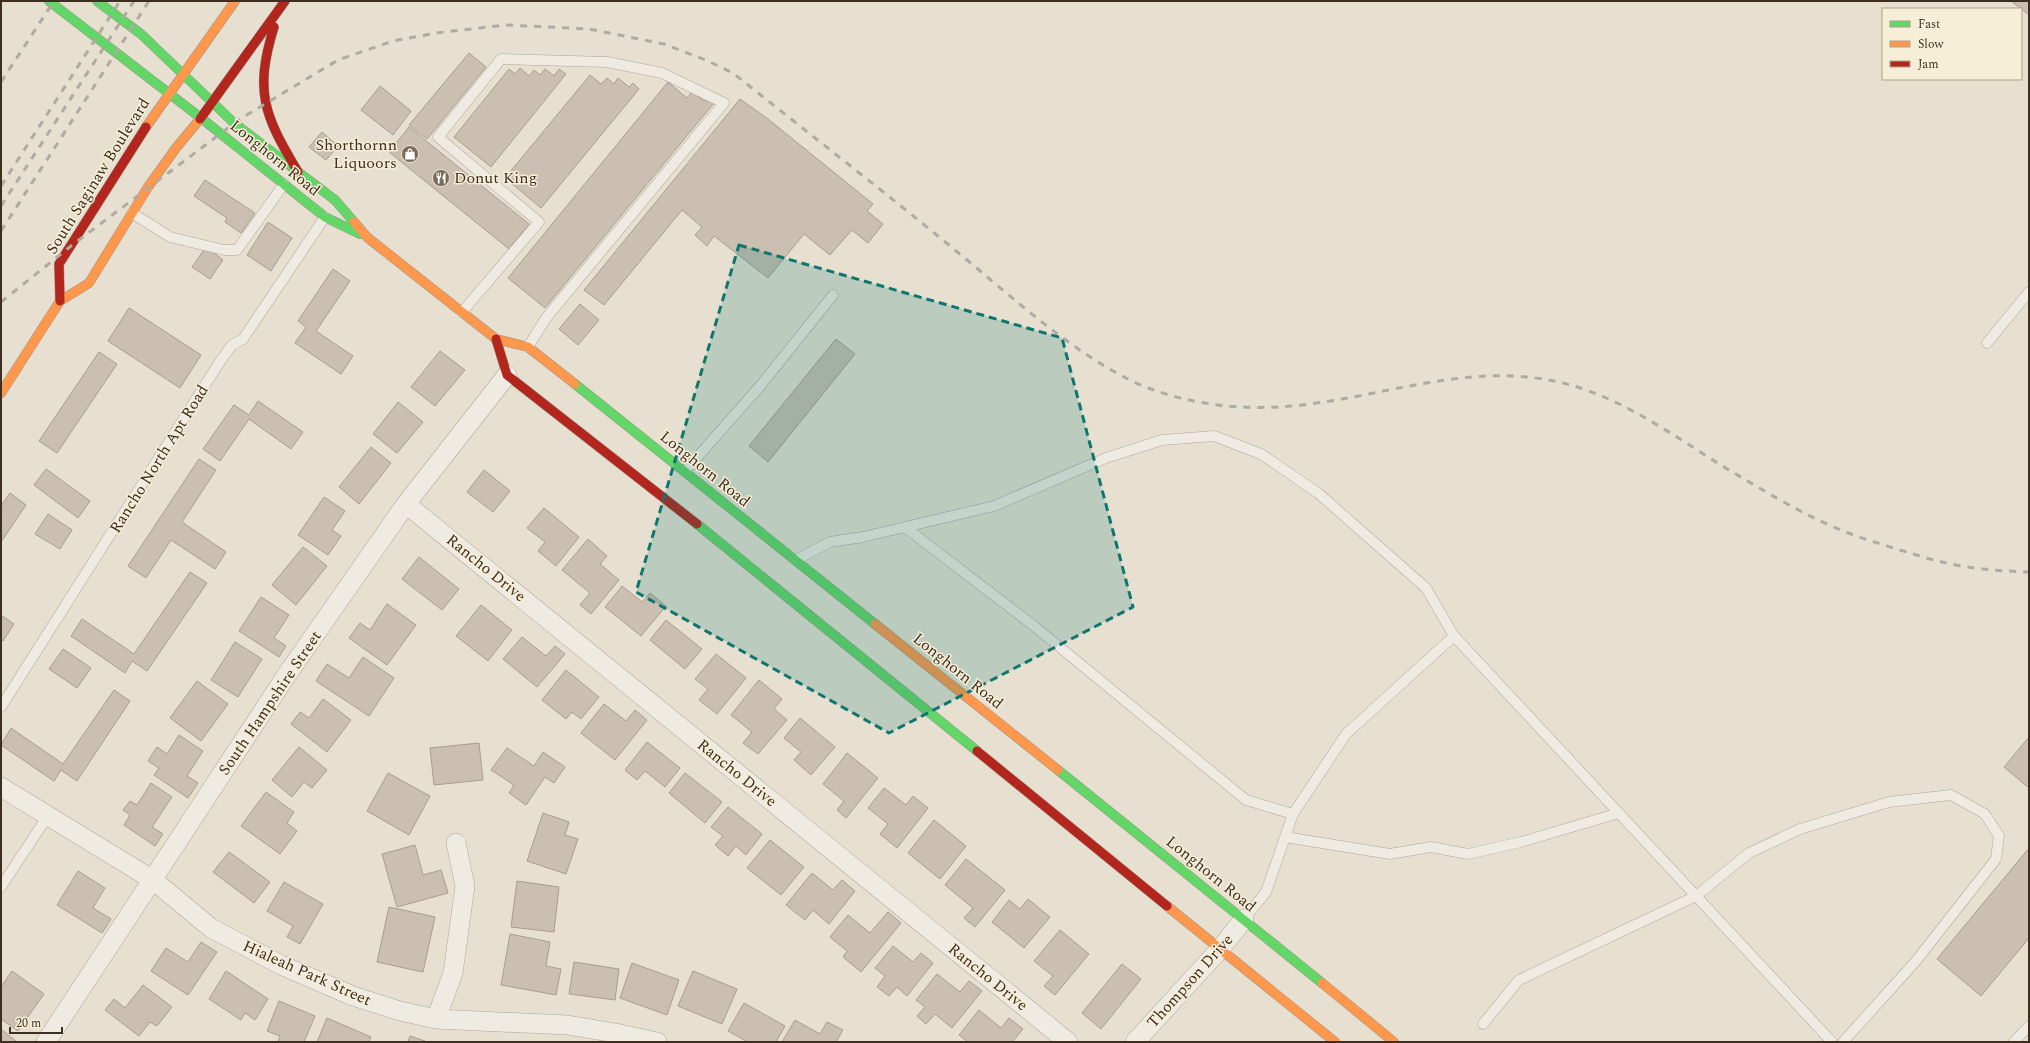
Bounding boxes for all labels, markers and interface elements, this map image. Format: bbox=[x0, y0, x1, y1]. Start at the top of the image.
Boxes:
legend bbox=[1882, 8, 2022, 80]
text: Fast bbox=[1918, 15, 1940, 34]
text: Slow bbox=[1918, 35, 1944, 54]
text: Jam bbox=[1918, 55, 1939, 74]
street label: South Saginaw Boulevard bbox=[40, 93, 156, 259]
street label: Longhorn Road bbox=[225, 114, 325, 202]
place label: Shorthornn Liquoors bbox=[316, 133, 397, 175]
shop icon: Shorthornn Liquoors bbox=[400, 144, 420, 164]
place label: Donut King bbox=[454, 166, 537, 190]
restaurant icon: Donut King bbox=[431, 168, 451, 188]
street label: Rancho North Apt Road bbox=[104, 380, 215, 538]
street label: Longhorn Road bbox=[655, 425, 755, 513]
street label: Rancho Drive bbox=[441, 528, 531, 608]
street label: South Hampshire Street bbox=[212, 625, 328, 780]
street label: Longhorn Road bbox=[908, 627, 1008, 715]
street label: Rancho Drive bbox=[692, 733, 782, 813]
street label: Longhorn Road bbox=[1161, 830, 1261, 918]
street label: Thompson Drive bbox=[1141, 929, 1239, 1033]
street label: Hialeah Park Street bbox=[239, 934, 375, 1012]
street label: Rancho Drive bbox=[943, 937, 1033, 1017]
scale bar bbox=[10, 1009, 62, 1035]
text: 20 m bbox=[16, 1014, 41, 1033]

